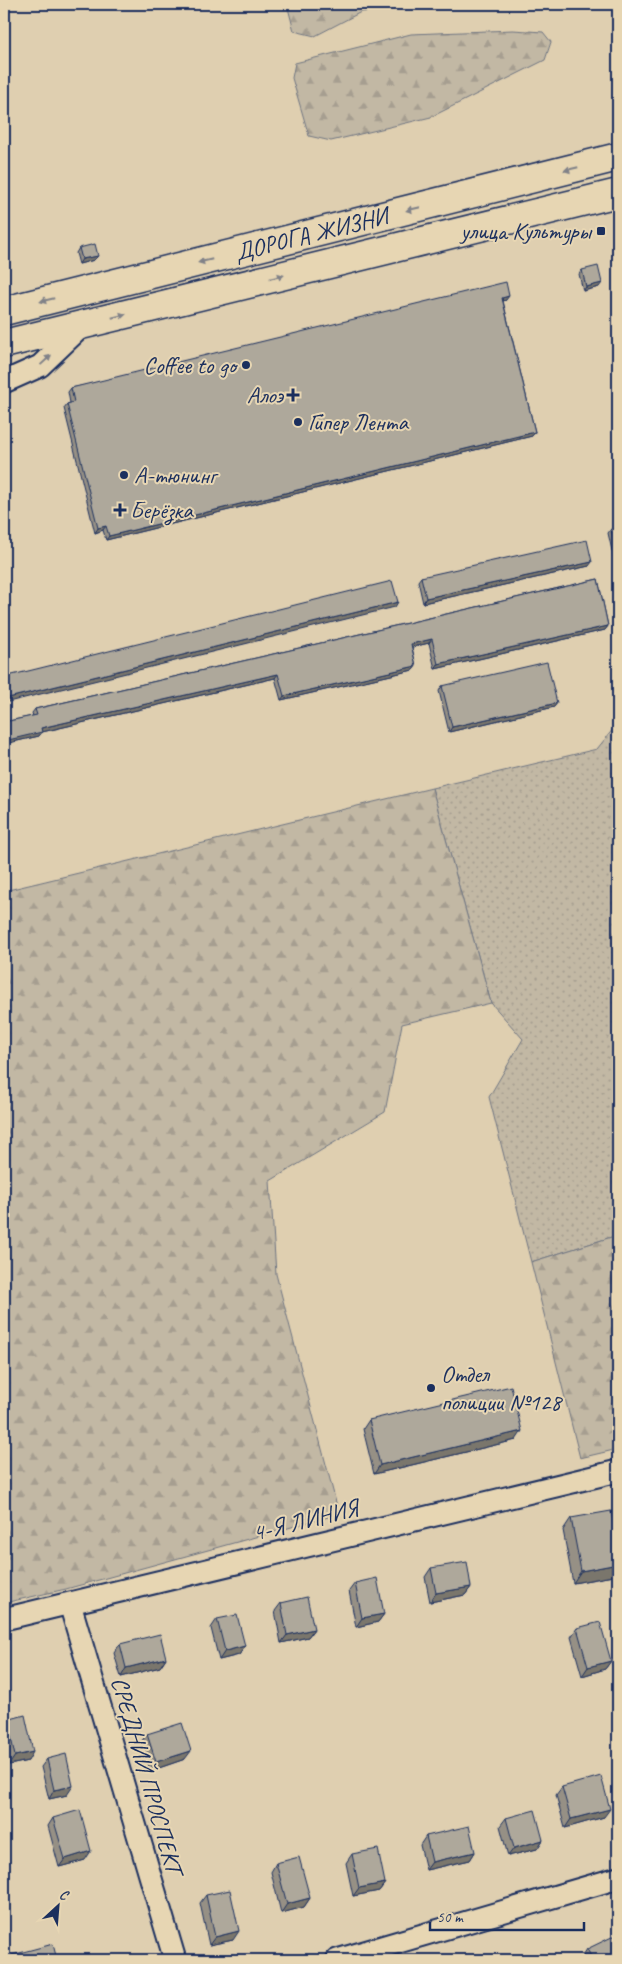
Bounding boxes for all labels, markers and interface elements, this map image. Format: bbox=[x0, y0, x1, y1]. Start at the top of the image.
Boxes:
one-way arrow bbox=[563, 165, 578, 173]
street label: ДОРОГА ЖИЗНИ bbox=[231, 199, 395, 267]
one-way arrow bbox=[406, 205, 421, 213]
place label: улица Культуры bbox=[458, 216, 593, 246]
marker: улица Культуры bbox=[595, 225, 607, 237]
one-way arrow bbox=[197, 257, 212, 265]
one-way arrow bbox=[269, 273, 284, 281]
one-way arrow bbox=[40, 296, 55, 304]
one-way arrow bbox=[112, 312, 127, 320]
place label: Coffee to go bbox=[144, 350, 239, 380]
one-way arrow bbox=[40, 354, 52, 366]
marker: Coffee to go bbox=[240, 359, 252, 371]
place label: Алоэ bbox=[247, 380, 285, 410]
marker: Алоэ bbox=[287, 389, 299, 401]
place label: Гипер Лента bbox=[308, 407, 409, 437]
marker: Гипер Лента bbox=[292, 416, 304, 428]
place label: А-тюнинг bbox=[134, 460, 219, 490]
marker: А-тюнинг bbox=[118, 469, 130, 481]
place label: Берёзка bbox=[130, 495, 194, 526]
marker: Берёзка bbox=[114, 504, 126, 516]
place label: Отдел полиции №128 bbox=[441, 1359, 563, 1417]
marker: Отдел полиции №128 bbox=[425, 1382, 437, 1394]
street label: 4-Я ЛИНИЯ bbox=[249, 1491, 365, 1548]
street label: СРЕДНИЙ ПРОСПЕКТ bbox=[105, 1673, 191, 1882]
north arrow bbox=[32, 1882, 82, 1932]
text: С bbox=[57, 1886, 72, 1905]
scale bar bbox=[430, 1899, 583, 1931]
text: 50 m bbox=[437, 1908, 464, 1927]

